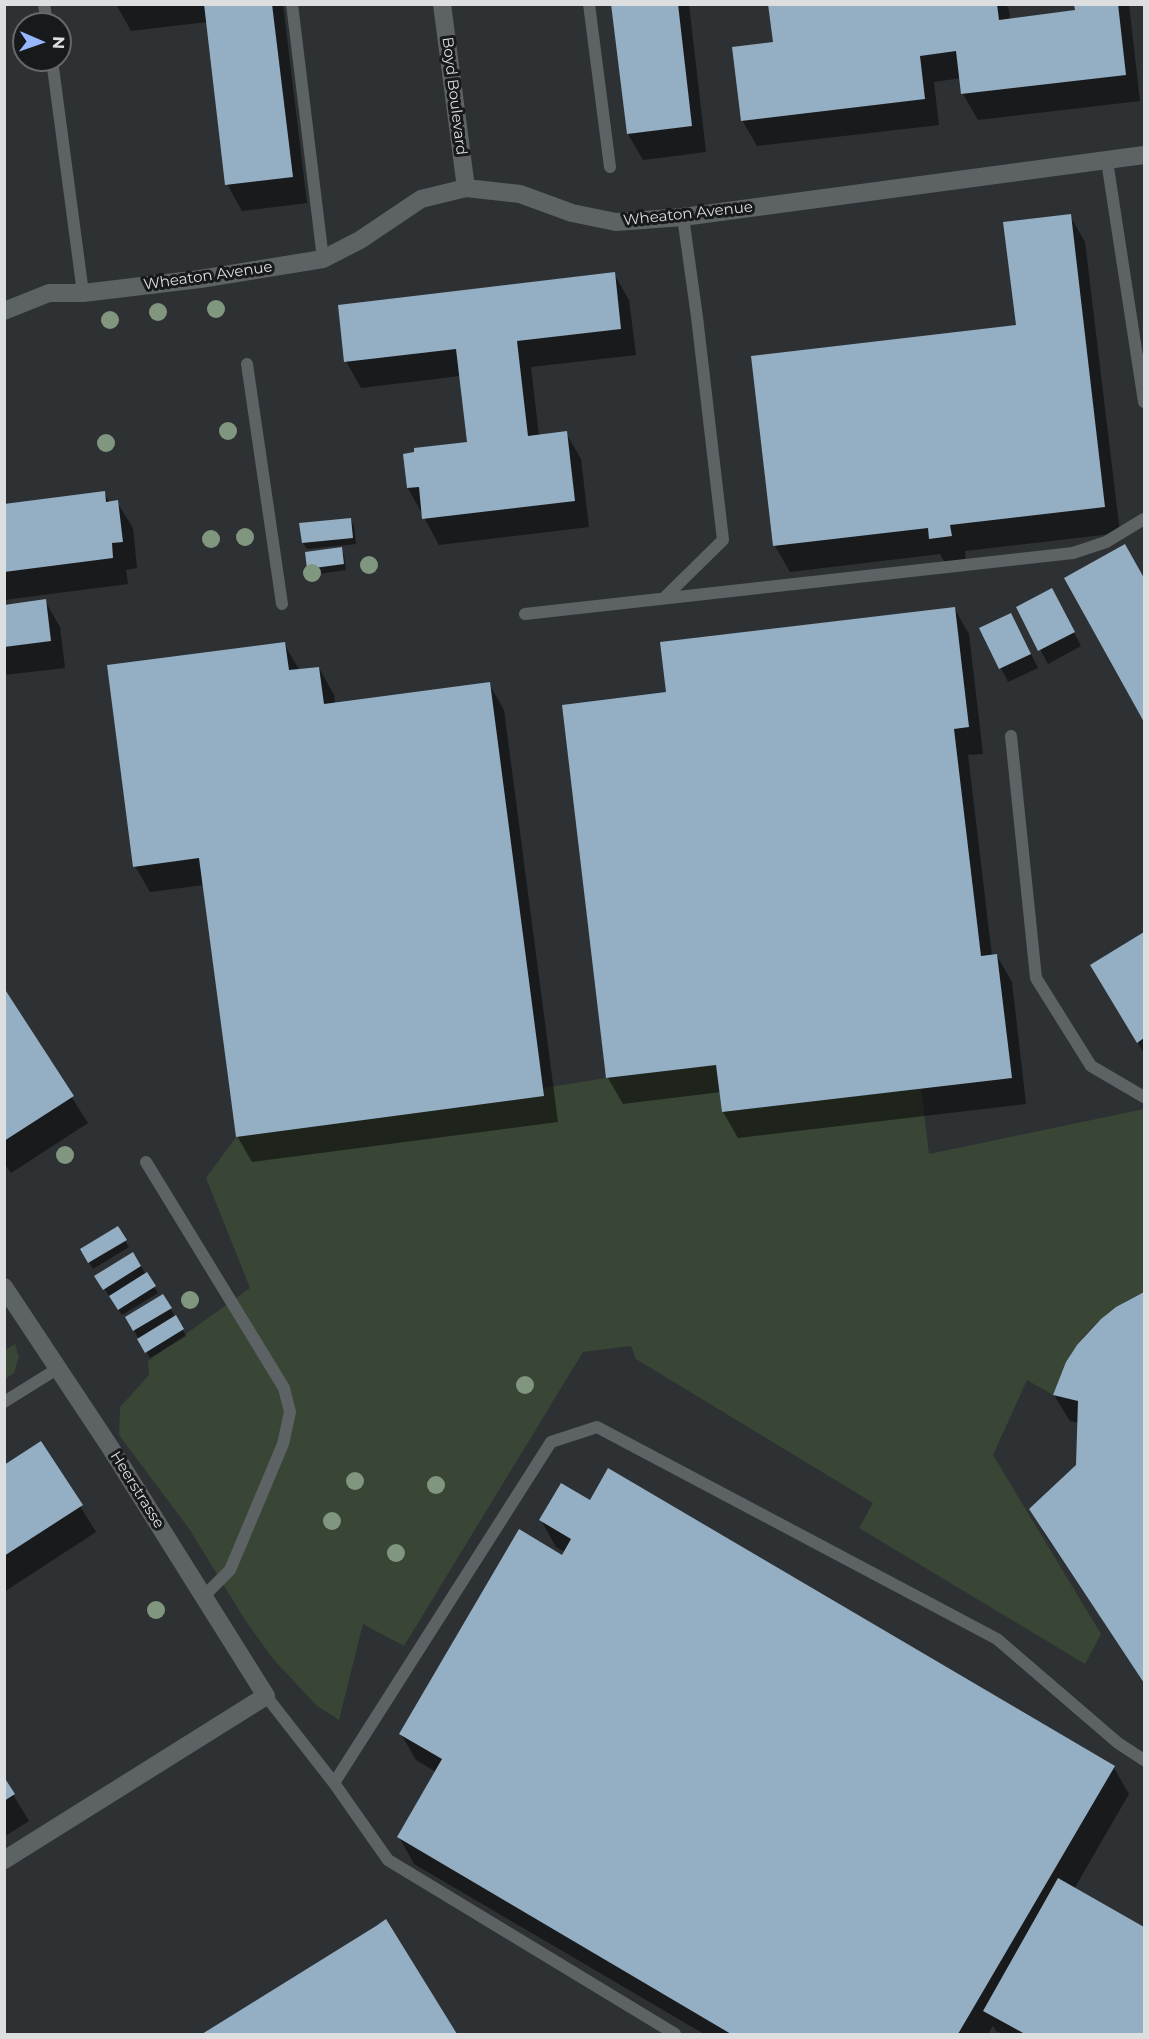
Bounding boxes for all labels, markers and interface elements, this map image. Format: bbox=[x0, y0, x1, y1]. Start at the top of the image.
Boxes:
north arrow bbox=[12, 12, 72, 72]
text: N bbox=[49, 36, 68, 49]
street label: Boyd Boulevard bbox=[438, 36, 470, 156]
street label: Wheaton Avenue bbox=[622, 198, 754, 230]
street label: Wheaton Avenue bbox=[142, 258, 274, 294]
street label: Heerstrasse bbox=[106, 1448, 168, 1532]

